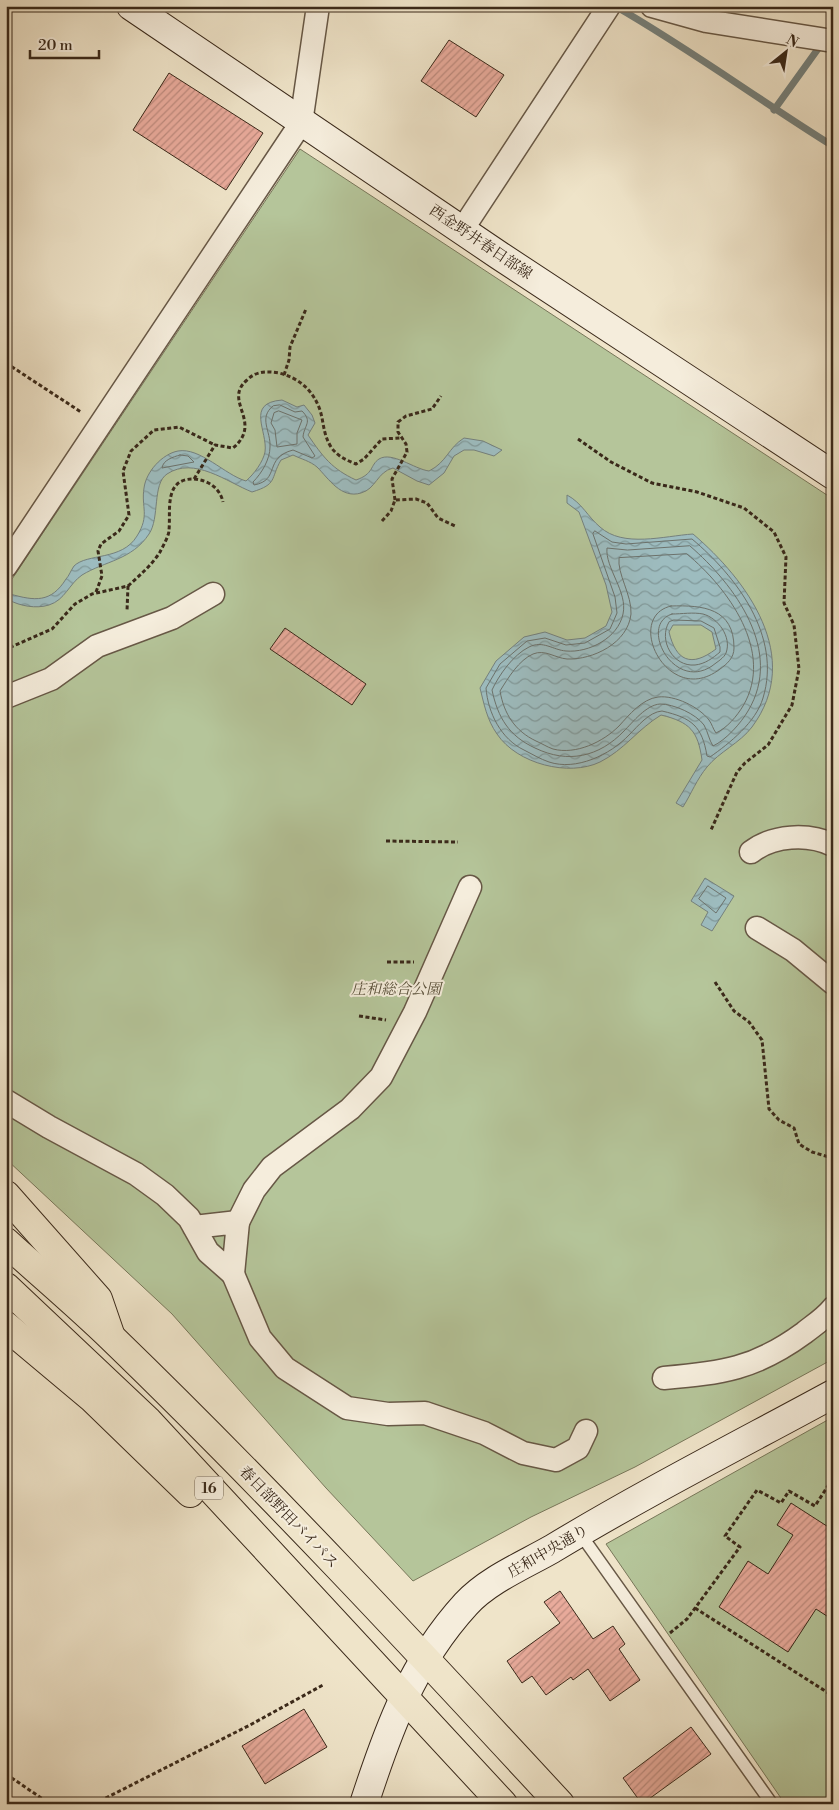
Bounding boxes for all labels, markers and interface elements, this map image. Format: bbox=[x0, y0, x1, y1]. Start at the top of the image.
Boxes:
scale bar bbox=[30, 28, 99, 60]
north arrow bbox=[762, 28, 812, 78]
text: N bbox=[783, 31, 801, 52]
text: 20 m bbox=[38, 36, 73, 55]
street label: 西金野井春日部線 bbox=[426, 201, 536, 284]
park label: 庄和総合公園 bbox=[351, 980, 444, 999]
street label: 春日部野田バイパス bbox=[235, 1462, 342, 1572]
road number: 16 bbox=[195, 1476, 223, 1500]
street label: 庄和中央通り bbox=[505, 1521, 592, 1582]

